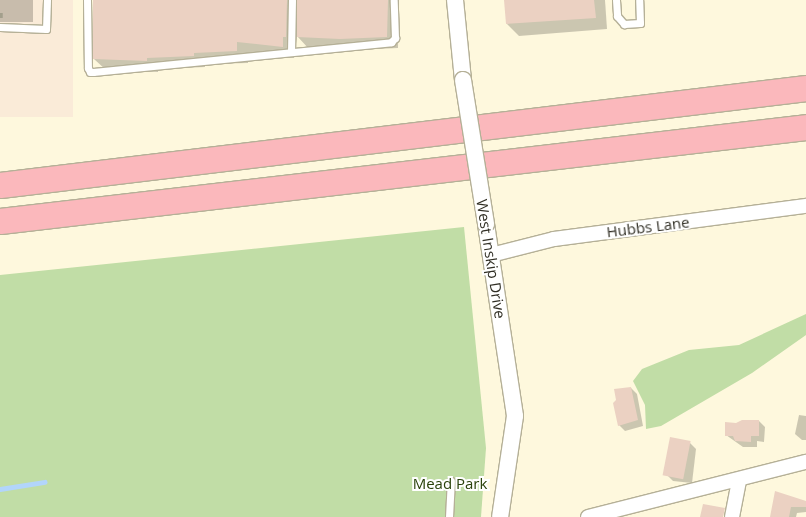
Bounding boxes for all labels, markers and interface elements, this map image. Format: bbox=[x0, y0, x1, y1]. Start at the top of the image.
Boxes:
street label: West Inskip Drive bbox=[473, 198, 509, 320]
street label: Hubbs Lane bbox=[605, 213, 691, 241]
park label: Mead Park bbox=[413, 475, 487, 493]

